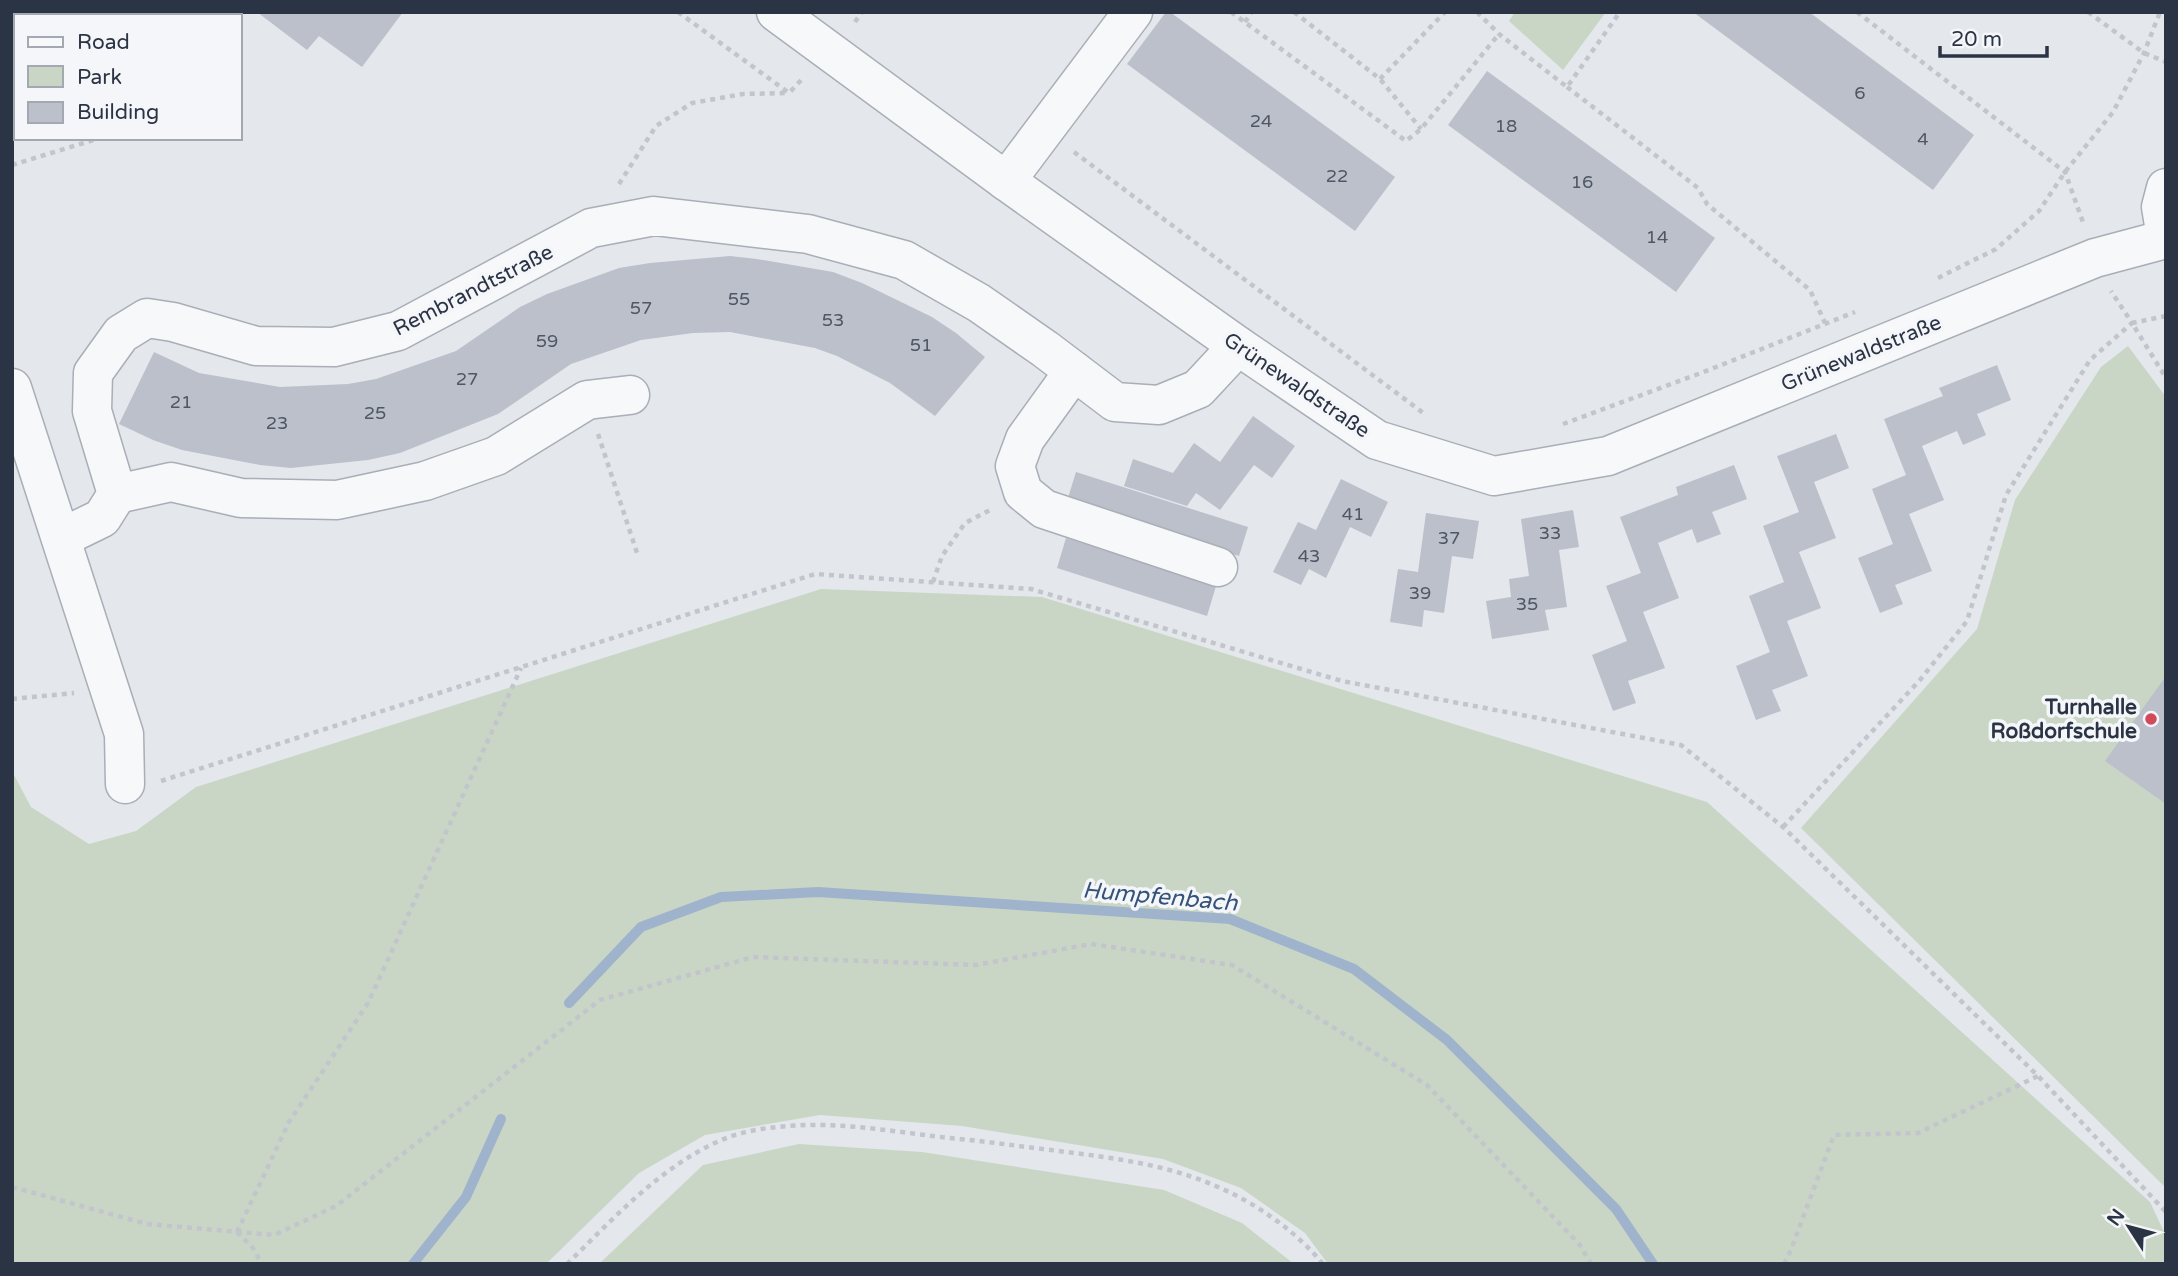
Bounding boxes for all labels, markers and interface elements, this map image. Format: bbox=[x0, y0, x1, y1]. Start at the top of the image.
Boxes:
legend bbox=[14, 14, 242, 140]
scale bar bbox=[1940, 14, 2047, 58]
text: 20 m bbox=[1951, 27, 2002, 52]
text: Road bbox=[77, 30, 130, 55]
text: Park bbox=[77, 65, 122, 90]
house number: 6 bbox=[1854, 82, 1866, 104]
text: Building bbox=[77, 100, 159, 125]
house number: 24 bbox=[1250, 110, 1272, 132]
house number: 18 bbox=[1495, 115, 1517, 137]
house number: 4 bbox=[1917, 128, 1929, 150]
house number: 22 bbox=[1326, 165, 1348, 187]
house number: 16 bbox=[1571, 171, 1593, 193]
house number: 14 bbox=[1646, 226, 1668, 248]
street label: Rembrandtstraße bbox=[389, 239, 557, 341]
house number: 55 bbox=[728, 288, 750, 310]
house number: 57 bbox=[630, 297, 652, 319]
house number: 53 bbox=[822, 309, 844, 331]
street label: Grünewaldstraße bbox=[1777, 310, 1945, 397]
street label: Grünewaldstraße bbox=[1219, 327, 1375, 444]
house number: 59 bbox=[536, 330, 558, 352]
house number: 51 bbox=[910, 334, 932, 356]
house number: 27 bbox=[456, 368, 478, 390]
house number: 21 bbox=[170, 391, 192, 413]
house number: 25 bbox=[364, 402, 386, 424]
house number: 23 bbox=[266, 412, 288, 434]
house number: 41 bbox=[1342, 503, 1364, 525]
house number: 33 bbox=[1539, 522, 1561, 544]
house number: 37 bbox=[1438, 527, 1460, 549]
house number: 43 bbox=[1298, 545, 1320, 567]
house number: 39 bbox=[1409, 582, 1431, 604]
house number: 35 bbox=[1516, 593, 1538, 615]
place label: Turnhalle Roßdorfschule bbox=[1991, 695, 2137, 744]
marker: Turnhalle Roßdorfschule bbox=[2143, 711, 2159, 727]
water label: Humpfenbach bbox=[1081, 876, 1240, 918]
north arrow bbox=[2094, 1192, 2164, 1262]
text: N bbox=[2103, 1205, 2129, 1230]

